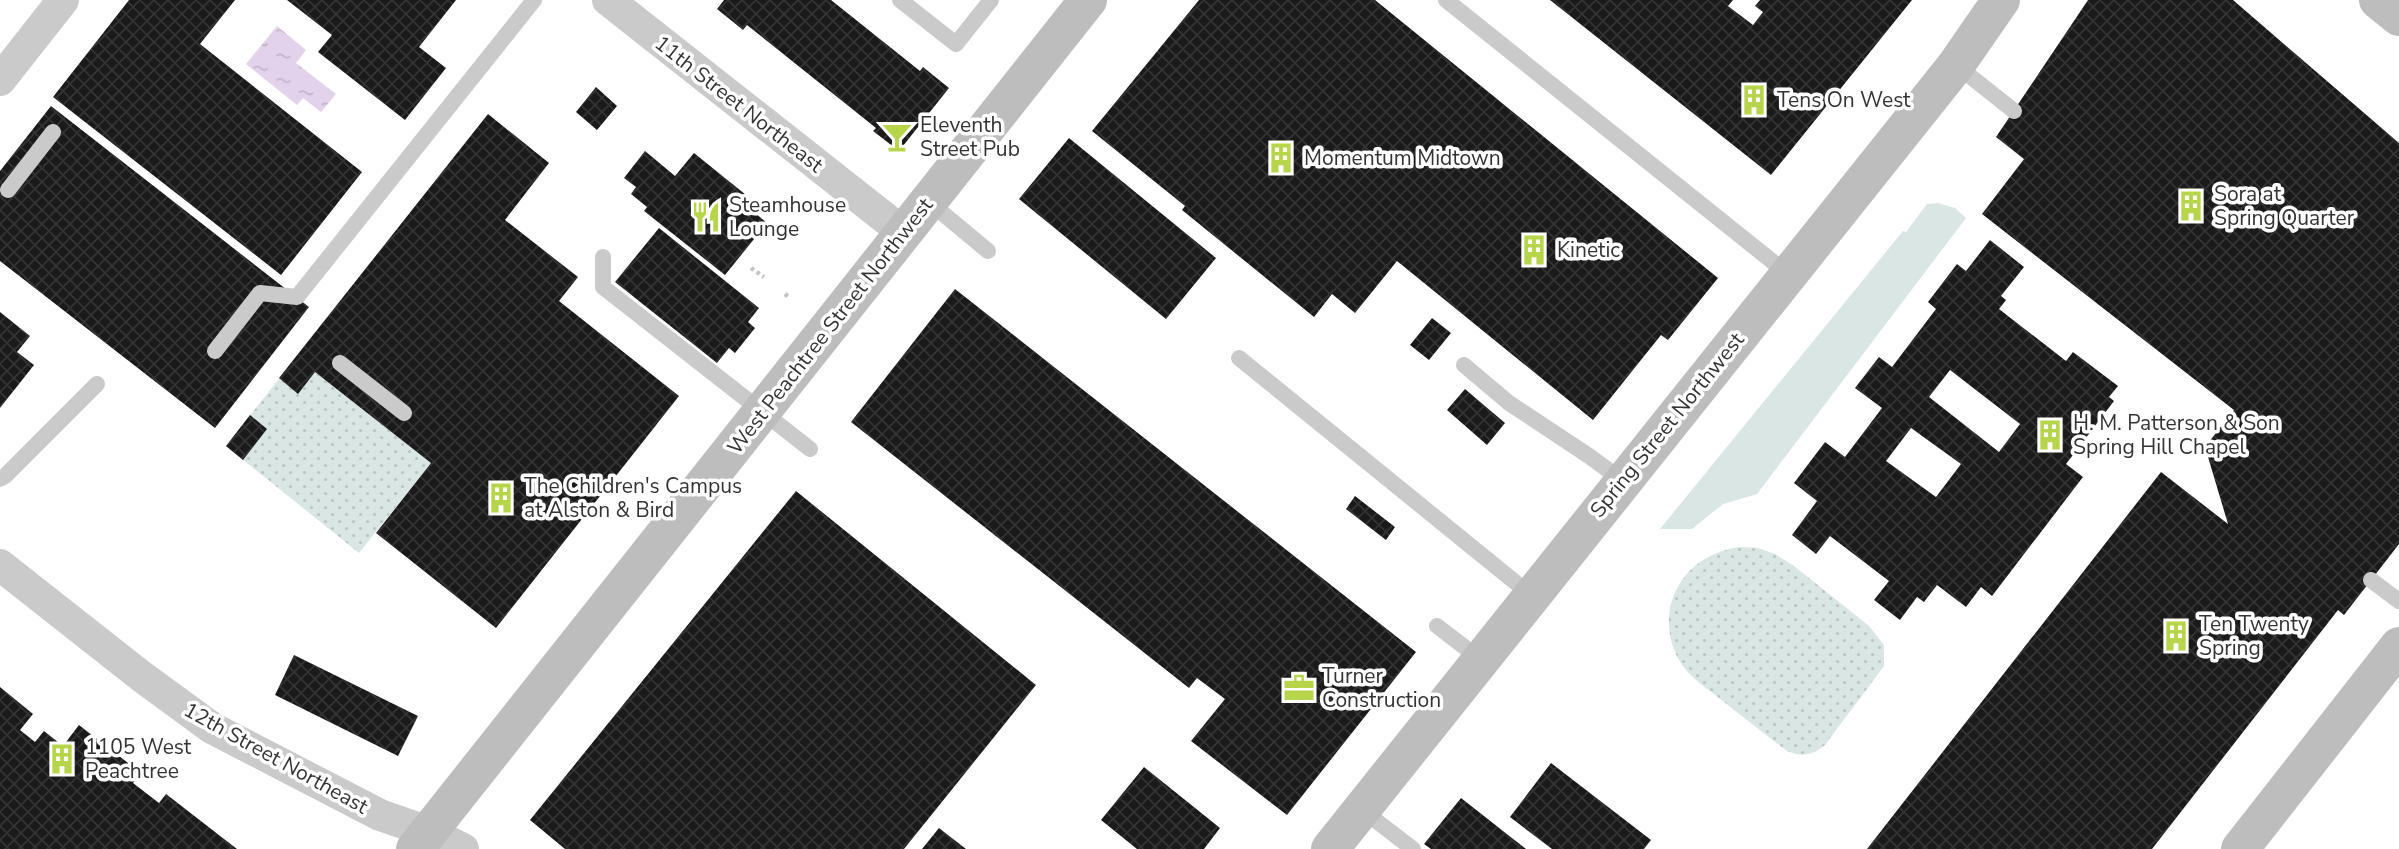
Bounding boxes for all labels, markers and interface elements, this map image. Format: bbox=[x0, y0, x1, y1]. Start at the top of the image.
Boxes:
street label: 11th Street Northeast bbox=[649, 29, 830, 179]
building icon: Tens On West bbox=[1737, 83, 1771, 117]
place label: Tens On West bbox=[1777, 86, 1911, 114]
place label: Eleventh Street Pub bbox=[920, 111, 1020, 163]
bar icon: Eleventh Street Pub bbox=[880, 120, 914, 154]
building icon: Momentum Midtown bbox=[1264, 141, 1298, 175]
place label: Momentum Midtown bbox=[1304, 144, 1501, 172]
place label: Sora at Spring Quarter bbox=[2214, 180, 2355, 232]
building icon: Sora at Spring Quarter bbox=[2174, 189, 2208, 223]
street label: West Peachtree Street Northwest bbox=[721, 191, 939, 460]
place label: Steamhouse Lounge bbox=[729, 191, 846, 243]
restaurant icon: Steamhouse Lounge bbox=[689, 200, 723, 234]
building icon: Kinetic bbox=[1517, 233, 1551, 267]
place label: Kinetic bbox=[1557, 236, 1620, 264]
street label: Spring Street Northwest bbox=[1584, 326, 1751, 523]
place label: H. M. Patterson & Son Spring Hill Chapel bbox=[2073, 409, 2280, 461]
building icon: H. M. Patterson & Son Spring Hill Chapel bbox=[2033, 418, 2067, 452]
place label: The Children's Campus at Alston & Bird bbox=[524, 472, 742, 524]
building icon: The Children's Campus at Alston & Bird bbox=[484, 481, 518, 515]
place label: Ten Twenty Spring bbox=[2199, 610, 2309, 662]
building icon: Ten Twenty Spring bbox=[2159, 619, 2193, 653]
place label: Turner Construction bbox=[1322, 662, 1441, 714]
office icon: Turner Construction bbox=[1282, 671, 1316, 705]
street label: 12th Street Northeast bbox=[179, 696, 374, 821]
place label: 1105 West Peachtree bbox=[85, 733, 192, 785]
building icon: 1105 West Peachtree bbox=[45, 742, 79, 776]

